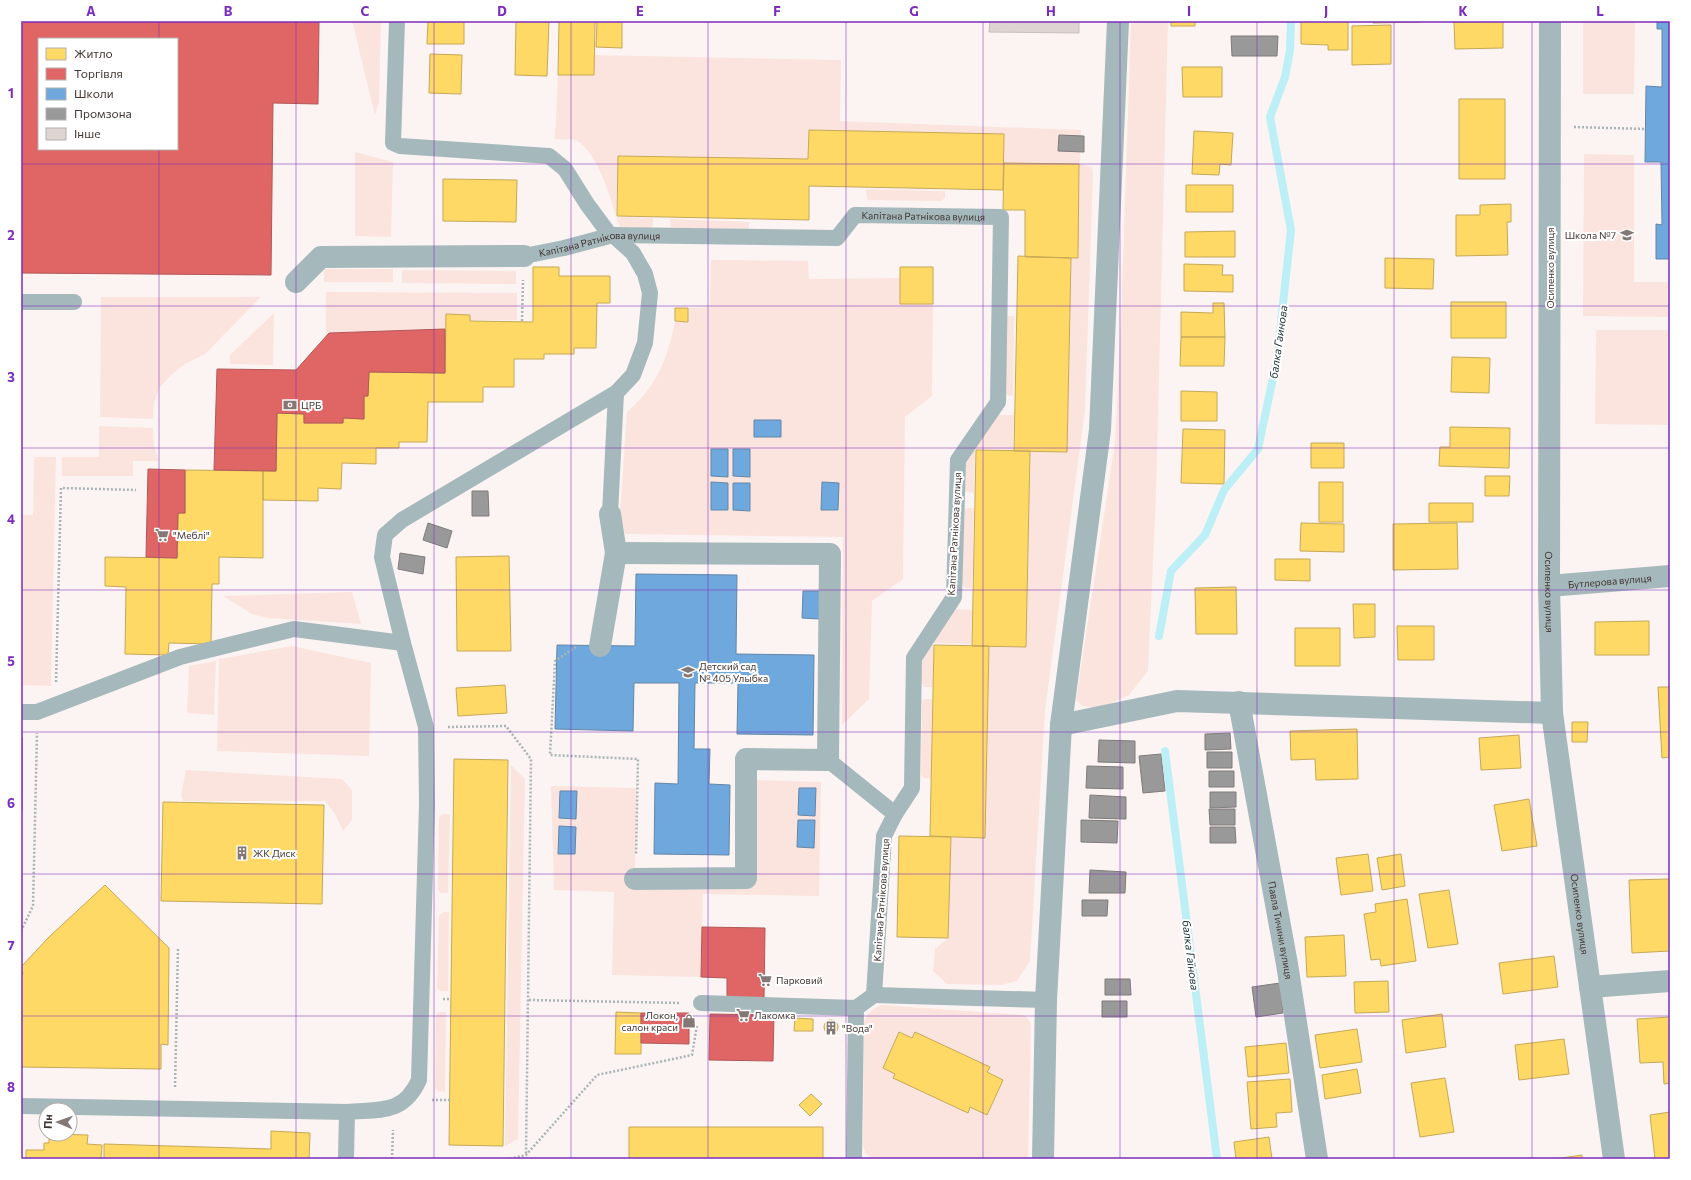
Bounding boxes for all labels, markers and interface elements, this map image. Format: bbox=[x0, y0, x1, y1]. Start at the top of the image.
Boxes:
text: A bbox=[86, 3, 96, 19]
text: B bbox=[224, 3, 233, 19]
text: C bbox=[361, 3, 370, 19]
text: D bbox=[497, 3, 507, 19]
text: E bbox=[636, 3, 644, 19]
text: F bbox=[773, 3, 781, 19]
text: G bbox=[909, 3, 919, 19]
text: H bbox=[1046, 3, 1056, 19]
text: I bbox=[1187, 3, 1191, 19]
text: J bbox=[1324, 3, 1328, 19]
text: K bbox=[1458, 3, 1468, 19]
text: L bbox=[1596, 3, 1604, 19]
legend bbox=[38, 38, 178, 150]
text: Житло bbox=[74, 46, 113, 60]
text: Торгівля bbox=[74, 66, 123, 80]
text: 1 bbox=[8, 85, 14, 101]
text: Школи bbox=[74, 86, 114, 100]
text: Промзона bbox=[74, 106, 132, 120]
text: Інше bbox=[74, 126, 100, 140]
street label: Капітана Ратнікова вулиця bbox=[861, 209, 985, 223]
text: 2 bbox=[7, 227, 15, 243]
street label: Осипенко вулиця bbox=[1544, 227, 1556, 309]
school or university icon: Школа №7 bbox=[1619, 227, 1635, 243]
street label: Капітана Ратнікова вулиця bbox=[538, 229, 660, 259]
place label: Школа №7 bbox=[1565, 229, 1616, 241]
water label: балка Гаинова bbox=[1266, 304, 1290, 380]
text: 3 bbox=[7, 369, 15, 385]
bank icon: ЦРБ bbox=[282, 397, 298, 413]
place label: ЦРБ bbox=[301, 399, 321, 411]
street label: Капітана Ратнікова вулиця bbox=[945, 472, 963, 596]
text: 4 bbox=[7, 511, 15, 527]
supermarket icon: "Меблі" bbox=[154, 527, 170, 543]
place label: "Меблі" bbox=[173, 529, 210, 541]
street label: Осипенко вулиця bbox=[1543, 551, 1556, 633]
street label: Бутлерова вулиця bbox=[1568, 572, 1652, 590]
text: 5 bbox=[7, 653, 15, 669]
place label: Детский сад № 405 Улыбка bbox=[699, 660, 768, 684]
school or university icon: Детский сад № 405 Улыбка bbox=[680, 664, 696, 680]
text: 6 bbox=[7, 795, 15, 811]
street label: Капітана Ратнікова вулиця bbox=[871, 838, 891, 962]
building icon: ЖК Диск bbox=[234, 845, 250, 861]
place label: ЖК Диск bbox=[253, 847, 296, 859]
street label: Осипенко вулиця bbox=[1568, 873, 1591, 955]
street label: Павла Тичини вулиця bbox=[1266, 880, 1295, 980]
water label: балка Гаїнова bbox=[1180, 919, 1202, 991]
text: 7 bbox=[7, 937, 15, 953]
supermarket icon: Парковий bbox=[757, 972, 773, 988]
place label: Парковий bbox=[776, 974, 822, 986]
supermarket icon: Лакомка bbox=[735, 1007, 751, 1023]
place label: Локон, салон краси bbox=[621, 1009, 678, 1033]
place label: Лакомка bbox=[754, 1009, 795, 1021]
shop icon: Локон, салон краси bbox=[681, 1013, 697, 1029]
building icon: "Вода" bbox=[823, 1020, 839, 1036]
place label: "Вода" bbox=[842, 1022, 873, 1034]
text: 8 bbox=[7, 1079, 15, 1095]
north arrow bbox=[38, 1102, 78, 1142]
text: Пн bbox=[41, 1114, 54, 1129]

